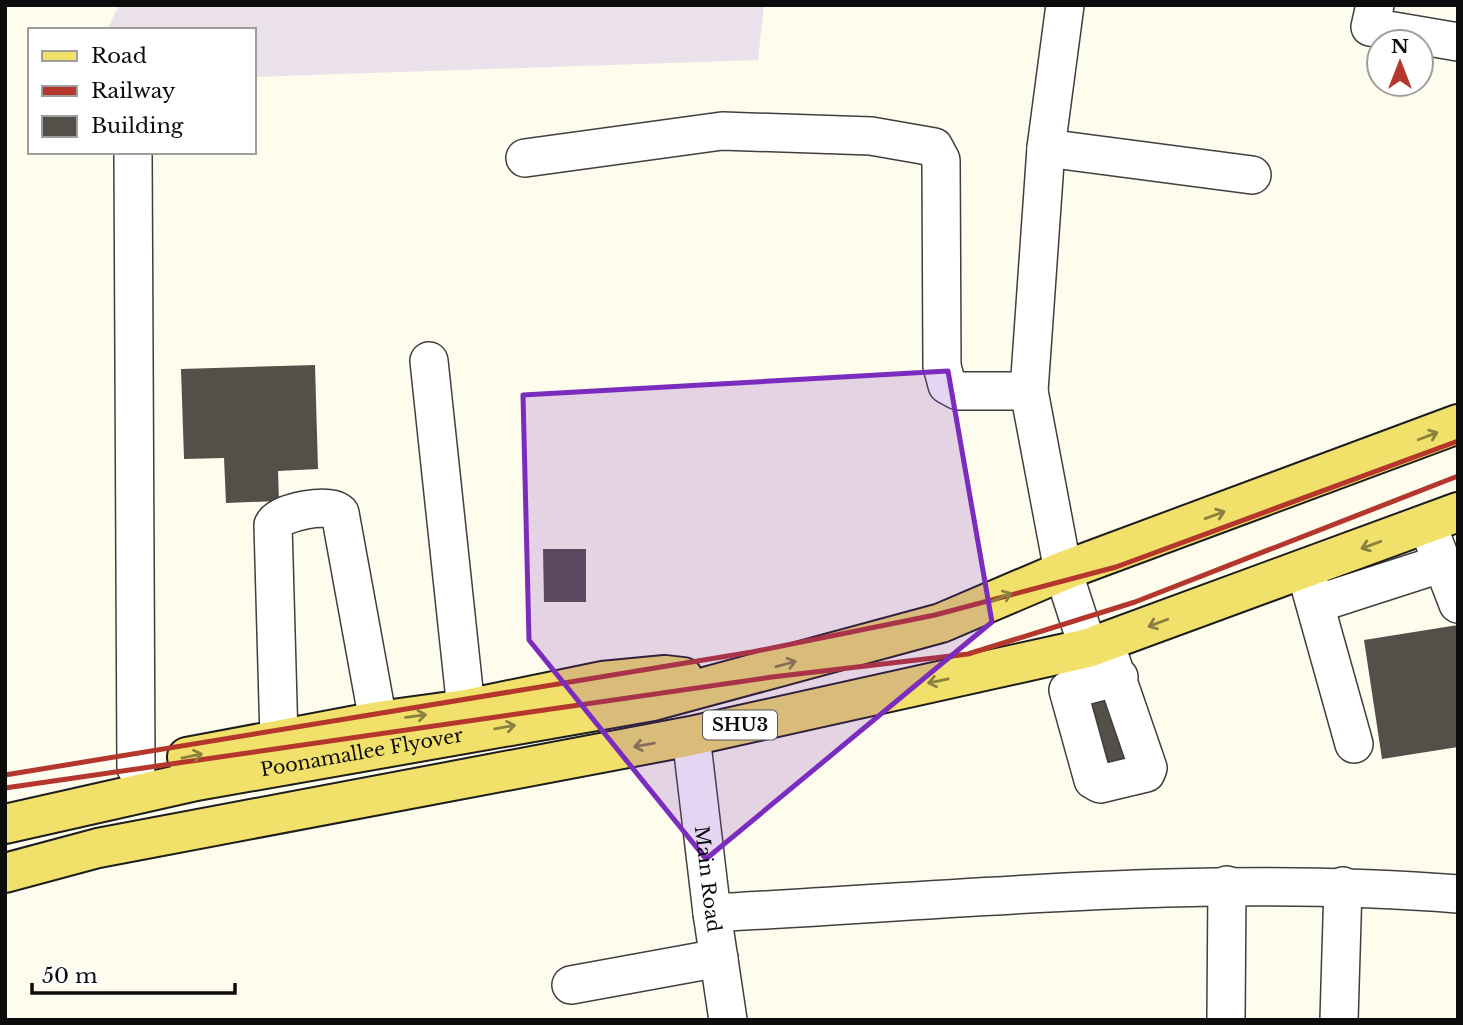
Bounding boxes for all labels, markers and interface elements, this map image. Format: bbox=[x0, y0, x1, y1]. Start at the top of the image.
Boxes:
legend bbox=[28, 28, 256, 154]
north arrow bbox=[1365, 28, 1435, 98]
text: N bbox=[1391, 35, 1409, 58]
text: Road bbox=[91, 43, 147, 69]
text: Railway bbox=[91, 78, 176, 104]
text: Building bbox=[91, 113, 184, 139]
one-way arrow bbox=[1417, 428, 1438, 441]
one-way arrow bbox=[1203, 508, 1225, 520]
one-way arrow bbox=[1361, 540, 1383, 552]
one-way arrow bbox=[991, 589, 1013, 602]
one-way arrow bbox=[1147, 618, 1169, 631]
one-way arrow bbox=[774, 656, 796, 669]
one-way arrow bbox=[927, 675, 950, 688]
one-way arrow bbox=[404, 710, 426, 723]
road number: SHU3 bbox=[703, 710, 777, 740]
one-way arrow bbox=[493, 720, 516, 733]
street label: Poonamallee Flyover bbox=[259, 723, 465, 782]
one-way arrow bbox=[633, 739, 656, 752]
one-way arrow bbox=[180, 749, 203, 763]
street label: Main Road bbox=[690, 825, 726, 934]
scale bar bbox=[32, 951, 234, 995]
text: 50 m bbox=[42, 963, 98, 989]

